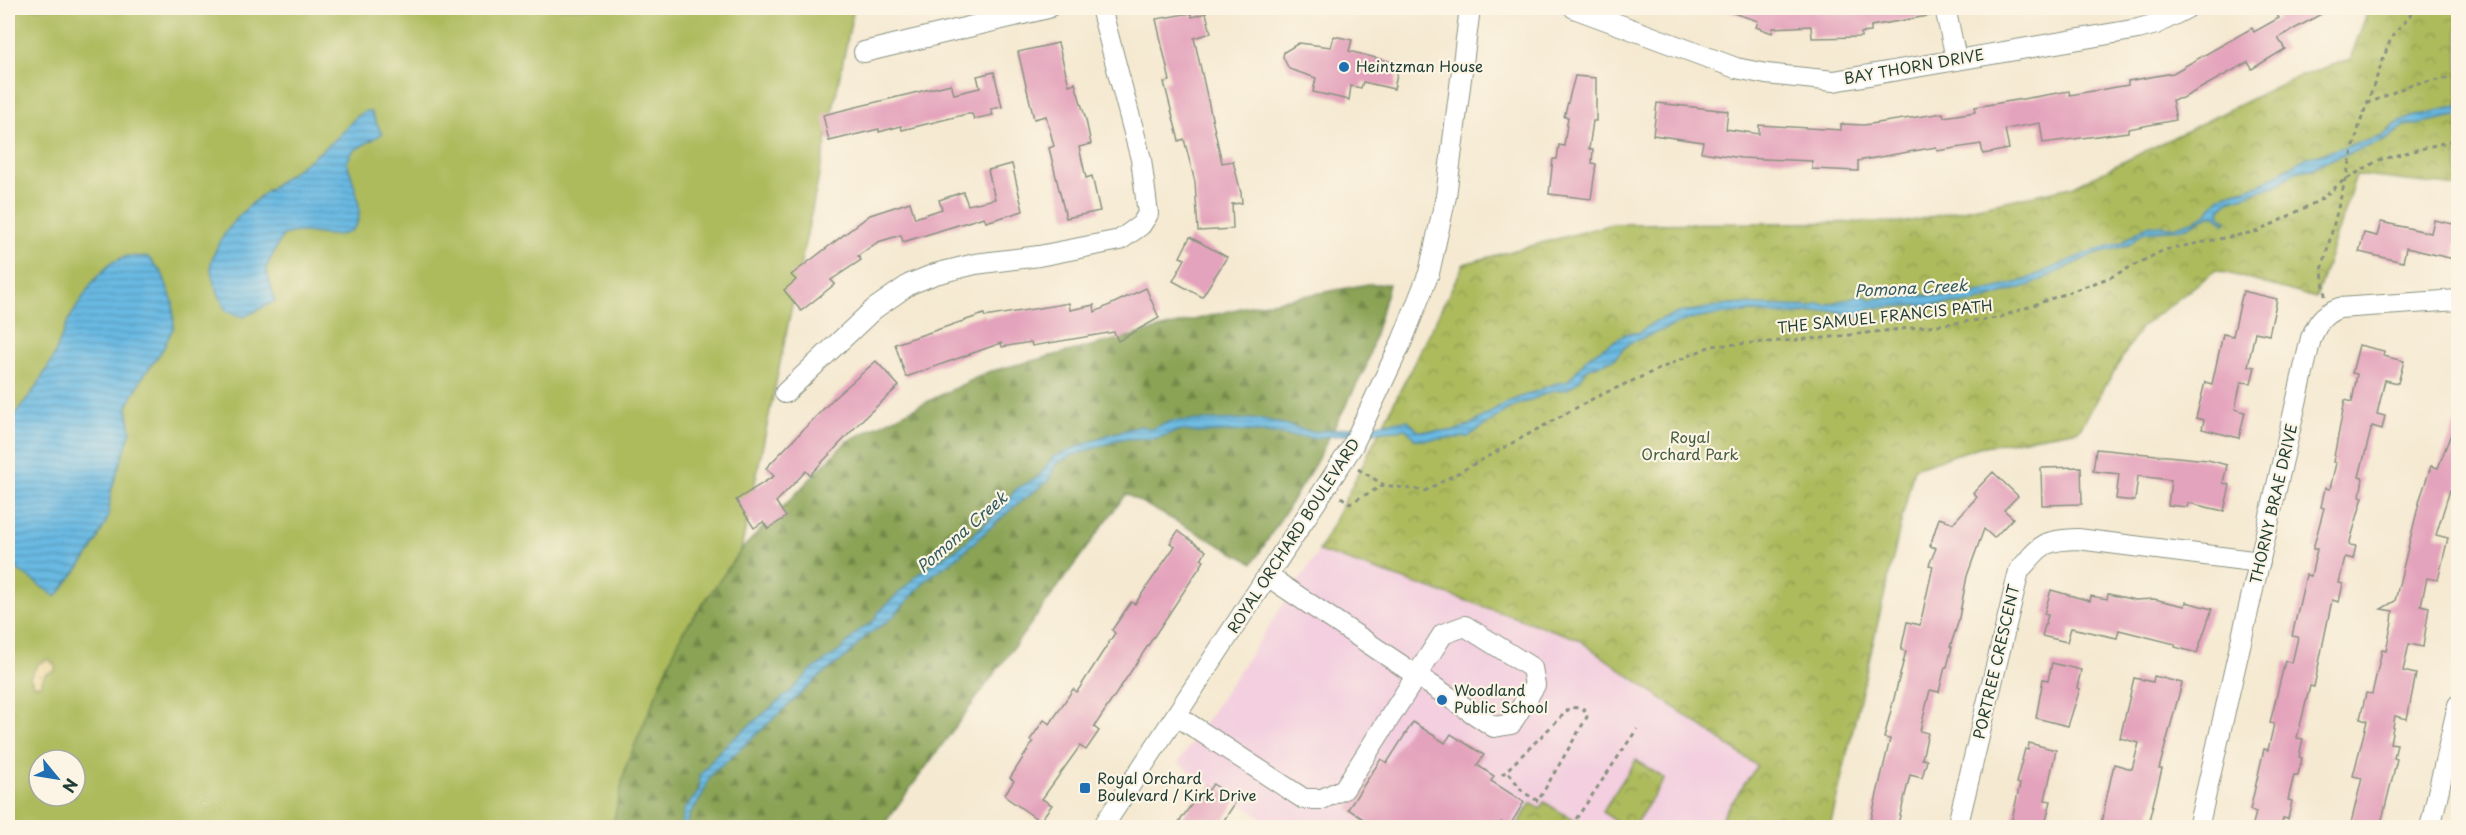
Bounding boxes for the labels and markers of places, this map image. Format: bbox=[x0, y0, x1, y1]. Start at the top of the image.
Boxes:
place label: Heintzman House bbox=[1356, 54, 1483, 77]
marker: Heintzman House bbox=[1337, 60, 1351, 74]
place label: Woodland Public School bbox=[1454, 678, 1548, 718]
marker: Woodland Public School bbox=[1435, 693, 1449, 707]
place label: Royal Orchard Boulevard / Kirk Drive bbox=[1097, 766, 1257, 806]
marker: Royal Orchard Boulevard / Kirk Drive bbox=[1078, 781, 1092, 795]

